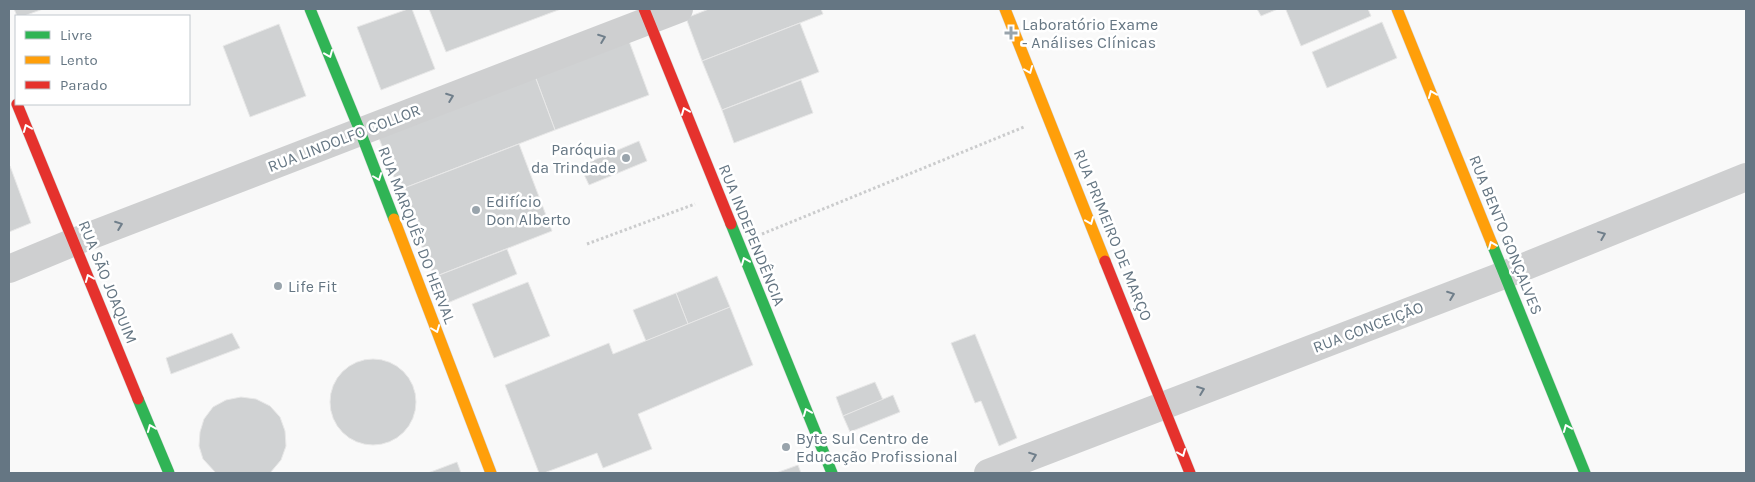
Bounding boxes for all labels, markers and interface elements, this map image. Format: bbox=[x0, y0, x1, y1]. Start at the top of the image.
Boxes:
legend bbox=[15, 15, 190, 105]
place label: Laboratório Exame - Análises Clínicas bbox=[1022, 15, 1158, 52]
text: Livre bbox=[60, 26, 92, 44]
marker: Laboratório Exame - Análises Clínicas bbox=[1004, 26, 1018, 40]
one-way arrow bbox=[597, 34, 606, 44]
one-way arrow bbox=[323, 49, 333, 58]
text: Lento bbox=[60, 51, 98, 69]
one-way arrow bbox=[1023, 65, 1034, 74]
text: Parado bbox=[60, 76, 107, 94]
one-way arrow bbox=[1427, 90, 1438, 99]
one-way arrow bbox=[445, 92, 454, 103]
street label: RUA LINDOLFO COLLOR bbox=[265, 100, 423, 176]
one-way arrow bbox=[680, 107, 691, 116]
one-way arrow bbox=[23, 124, 33, 133]
place label: Paróquia da Trindade bbox=[531, 140, 616, 177]
street label: RUA MARQUÊS DO HERVAL bbox=[374, 144, 460, 327]
street label: RUA PRIMEIRO DE MARÇO bbox=[1070, 146, 1156, 324]
marker: Paróquia da Trindade bbox=[620, 152, 632, 164]
street label: RUA BENTO GONÇALVES bbox=[1465, 153, 1547, 317]
street label: RUA INDEPENDÊNCIA bbox=[715, 161, 789, 309]
one-way arrow bbox=[372, 172, 382, 180]
place label: Edifício Don Alberto bbox=[486, 192, 571, 229]
marker: Edifício Don Alberto bbox=[470, 204, 482, 216]
one-way arrow bbox=[1083, 216, 1094, 225]
street label: RUA SÃO JOAQUIM bbox=[75, 218, 141, 346]
one-way arrow bbox=[114, 221, 123, 231]
one-way arrow bbox=[1597, 231, 1606, 242]
one-way arrow bbox=[1488, 241, 1498, 250]
one-way arrow bbox=[741, 257, 752, 266]
one-way arrow bbox=[84, 274, 95, 283]
place label: Life Fit bbox=[288, 277, 337, 296]
marker: Life Fit bbox=[272, 280, 284, 292]
one-way arrow bbox=[1446, 291, 1455, 301]
street label: RUA CONCEIÇÃO bbox=[1310, 297, 1426, 357]
one-way arrow bbox=[430, 324, 440, 332]
one-way arrow bbox=[1196, 386, 1205, 396]
one-way arrow bbox=[802, 408, 813, 417]
one-way arrow bbox=[146, 424, 157, 433]
one-way arrow bbox=[1562, 424, 1573, 433]
place label: Byte Sul Centro de Educação Profissional bbox=[796, 429, 958, 466]
marker: Byte Sul Centro de Educação Profissional bbox=[780, 441, 792, 453]
one-way arrow bbox=[1176, 449, 1186, 457]
one-way arrow bbox=[1028, 452, 1037, 462]

